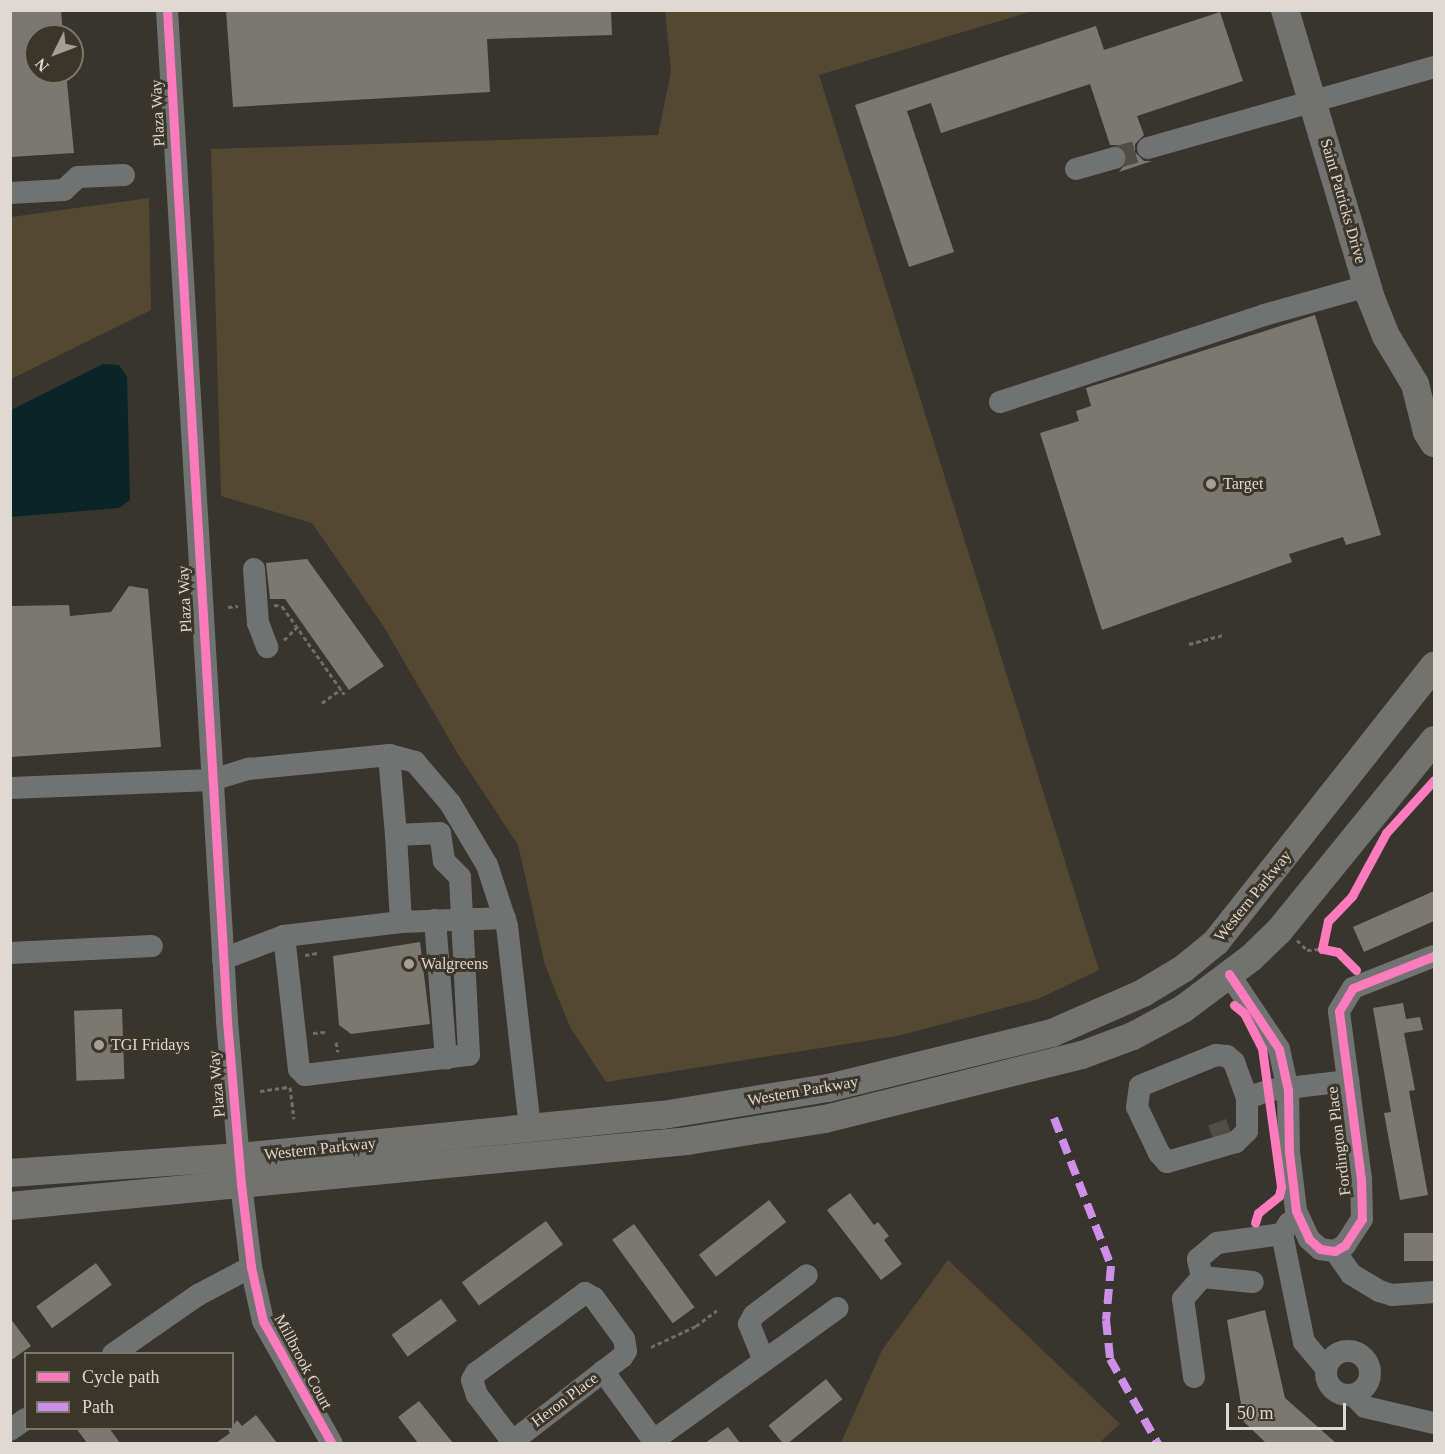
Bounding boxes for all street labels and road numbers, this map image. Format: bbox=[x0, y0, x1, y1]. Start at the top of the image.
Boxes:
street label: Plaza Way bbox=[147, 79, 169, 147]
street label: Saint Patricks Drive bbox=[1316, 136, 1370, 266]
street label: Plaza Way bbox=[174, 565, 196, 633]
street label: Western Parkway bbox=[1210, 846, 1296, 946]
street label: Plaza Way bbox=[204, 1050, 230, 1118]
street label: Western Parkway bbox=[746, 1072, 860, 1110]
street label: Fordington Place bbox=[1323, 1085, 1355, 1197]
street label: Western Parkway bbox=[263, 1134, 377, 1164]
street label: Millbrook Court bbox=[270, 1311, 336, 1413]
street label: Heron Place bbox=[528, 1369, 602, 1431]

